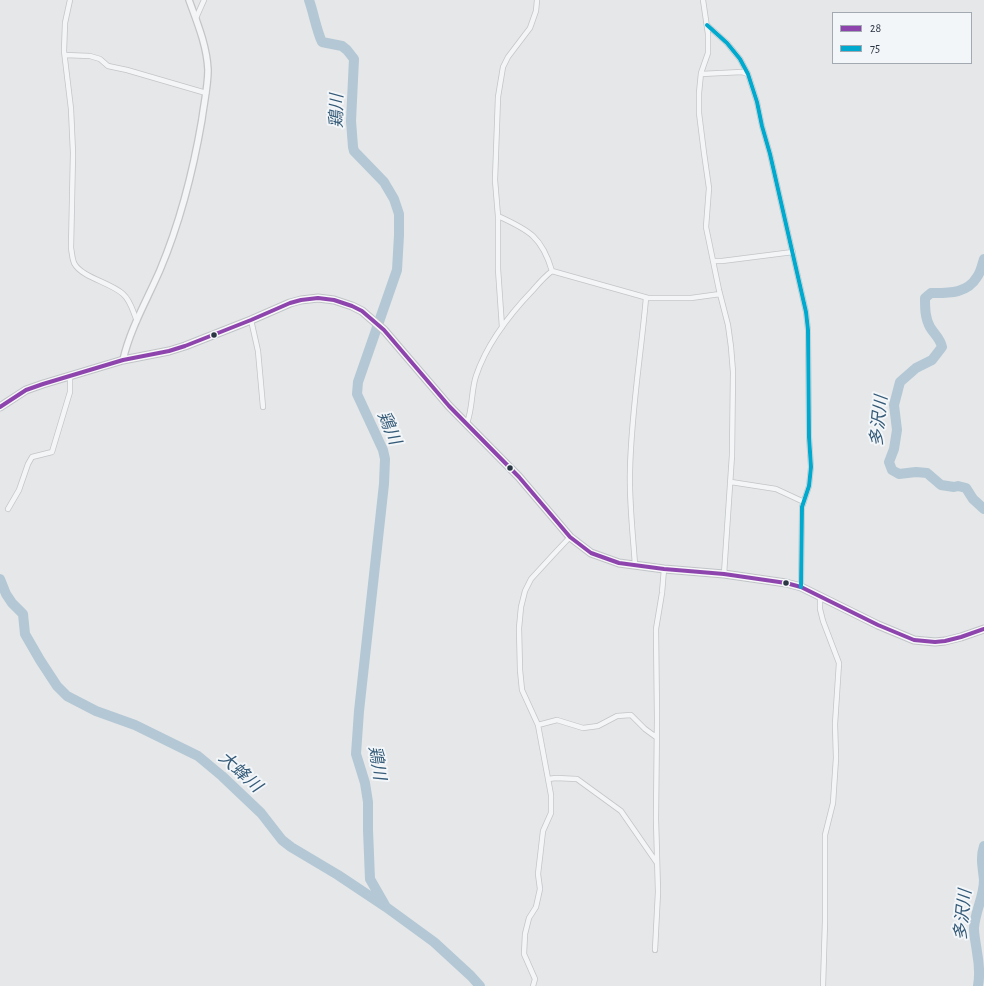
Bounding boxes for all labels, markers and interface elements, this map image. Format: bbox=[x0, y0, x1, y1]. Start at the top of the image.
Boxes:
legend bbox=[832, 12, 972, 64]
text: 28 bbox=[870, 22, 881, 34]
text: 75 bbox=[870, 42, 880, 54]
water label: 鶏川 bbox=[327, 94, 347, 128]
unlabelled marker bbox=[209, 330, 219, 340]
water label: 多沢川 bbox=[866, 395, 892, 447]
water label: 鶏川 bbox=[373, 408, 405, 448]
unlabelled marker bbox=[505, 463, 515, 473]
unlabelled marker bbox=[781, 578, 791, 588]
water label: 鶏川 bbox=[364, 745, 390, 781]
water label: 大蜂川 bbox=[214, 747, 266, 797]
water label: 多沢川 bbox=[950, 889, 976, 941]

